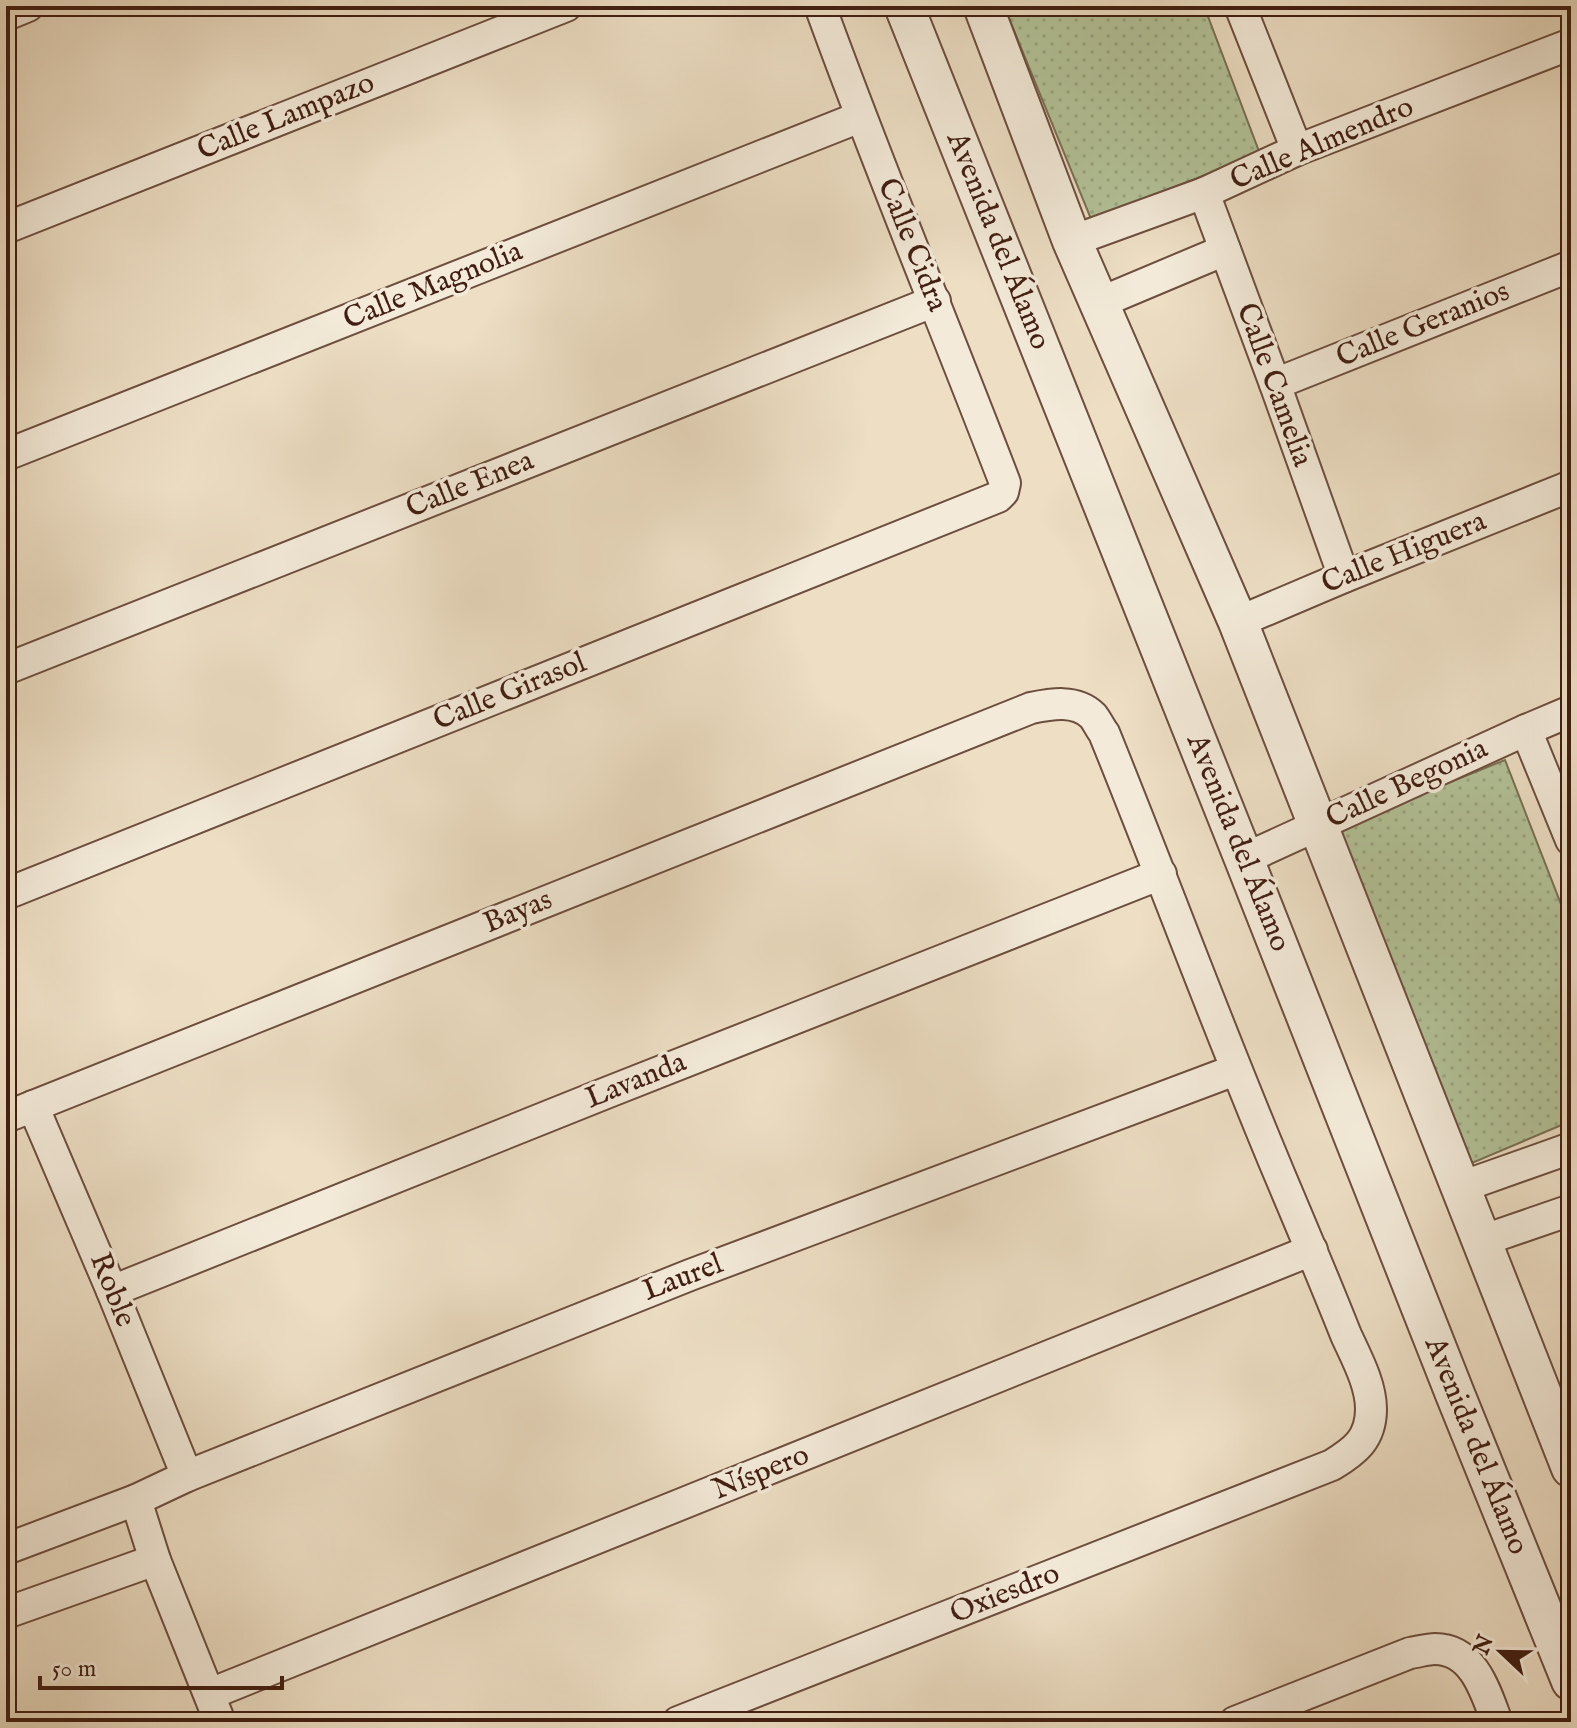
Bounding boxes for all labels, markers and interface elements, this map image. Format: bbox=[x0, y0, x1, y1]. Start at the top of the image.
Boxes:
street label: Calle Lampazo bbox=[192, 64, 380, 170]
street label: Calle Almendro bbox=[1225, 88, 1419, 200]
street label: Avenida del Álamo bbox=[937, 125, 1060, 355]
street label: Calle Cidra bbox=[868, 173, 956, 317]
street label: Calle Magnolia bbox=[338, 233, 528, 339]
street label: Calle Geranios bbox=[1331, 273, 1515, 377]
street label: Calle Camelia bbox=[1227, 298, 1321, 472]
street label: Calle Enea bbox=[401, 442, 540, 528]
street label: Calle Higuera bbox=[1316, 503, 1492, 603]
street label: Calle Girasol bbox=[428, 644, 593, 740]
street label: Avenida del Álamo bbox=[1177, 727, 1300, 957]
street label: Calle Begonia bbox=[1320, 730, 1494, 838]
street label: Bayas bbox=[478, 881, 558, 943]
street label: Lavanda bbox=[580, 1044, 692, 1118]
street label: Laurel bbox=[638, 1245, 729, 1311]
street label: Roble bbox=[80, 1247, 144, 1333]
street label: Avenida del Álamo bbox=[1415, 1330, 1538, 1560]
street label: Níspero bbox=[707, 1436, 815, 1510]
street label: Oxiesdro bbox=[945, 1555, 1065, 1633]
north arrow bbox=[1461, 1612, 1541, 1692]
text: N bbox=[1467, 1631, 1501, 1660]
scale bar bbox=[40, 1640, 282, 1690]
text: 50 m bbox=[52, 1654, 96, 1685]

